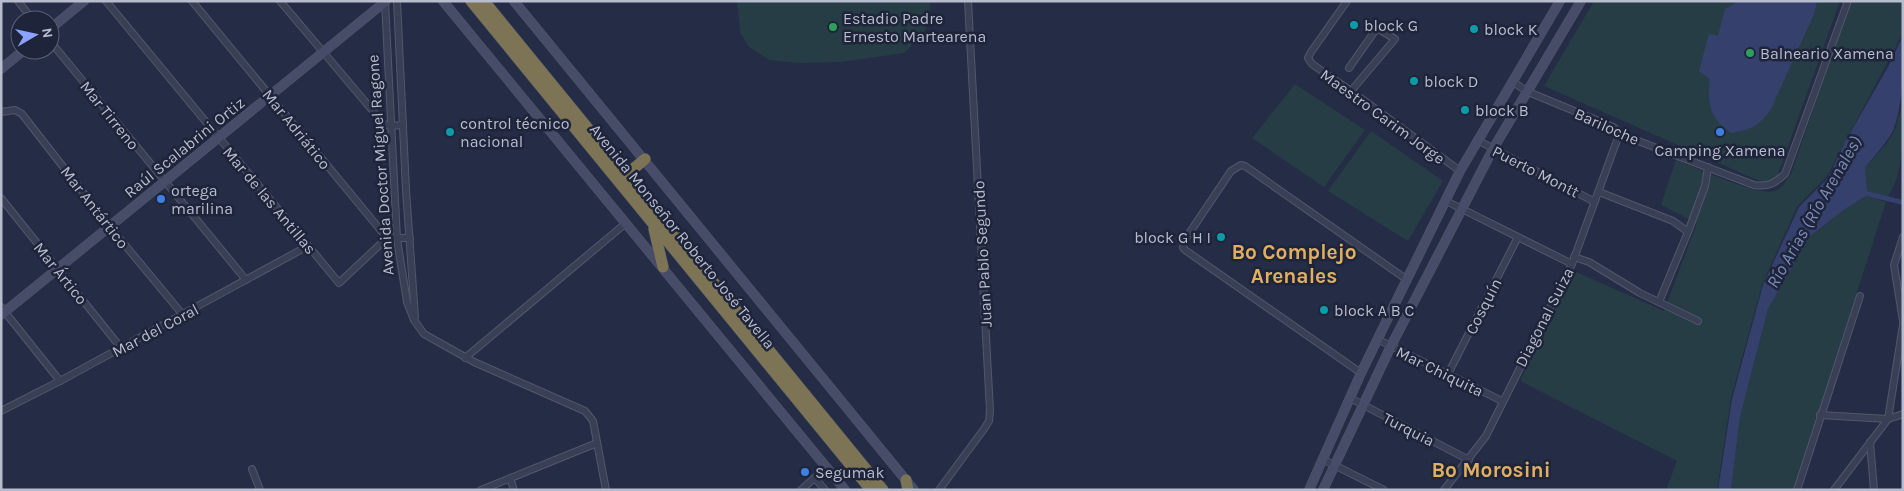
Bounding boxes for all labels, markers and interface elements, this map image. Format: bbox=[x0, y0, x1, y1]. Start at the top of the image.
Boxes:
place label: Estadio Padre Ernesto Martearena bbox=[843, 9, 986, 46]
north arrow bbox=[10, 10, 60, 60]
place label: block G bbox=[1364, 16, 1418, 35]
marker: block G bbox=[1348, 19, 1360, 31]
place label: block K bbox=[1484, 20, 1538, 39]
marker: Estadio Padre Ernesto Martearena bbox=[827, 21, 839, 33]
marker: block K bbox=[1468, 23, 1480, 35]
text: N bbox=[38, 27, 57, 39]
place label: Balneario Xamena bbox=[1760, 44, 1894, 63]
marker: Balneario Xamena bbox=[1744, 47, 1756, 59]
street label: Avenida Doctor Miguel Ragone bbox=[363, 54, 398, 276]
street label: Maestro Carim Jorge bbox=[1317, 65, 1449, 168]
place label: block D bbox=[1424, 72, 1478, 91]
marker: block D bbox=[1408, 75, 1420, 87]
street label: Mar Tirreno bbox=[76, 77, 143, 154]
street label: Mar Adriático bbox=[258, 85, 335, 173]
street label: Raúl Scalabrini Ortiz bbox=[120, 93, 248, 202]
place label: block B bbox=[1475, 101, 1529, 120]
marker: block B bbox=[1459, 104, 1471, 116]
street label: Bariloche bbox=[1572, 104, 1642, 149]
place label: control técnico nacional bbox=[460, 114, 569, 151]
street label: Avenida Monseñor Roberto José Tavella bbox=[586, 120, 779, 353]
marker: control técnico nacional bbox=[444, 126, 456, 138]
marker: Camping Xamena bbox=[1714, 126, 1726, 138]
water label: Río Arias (Río Arenales) bbox=[1761, 132, 1867, 292]
street label: Puerto Montt bbox=[1489, 141, 1582, 201]
place label: Camping Xamena bbox=[1655, 141, 1785, 160]
street label: Mar de las Antillas bbox=[219, 143, 320, 258]
street label: Mar Antártico bbox=[57, 162, 133, 252]
street label: Juan Pablo Segundo bbox=[969, 180, 996, 328]
place label: ortega marilina bbox=[171, 181, 233, 218]
marker: ortega marilina bbox=[155, 193, 167, 205]
place label: block G H I bbox=[1134, 228, 1211, 247]
marker: block G H I bbox=[1215, 231, 1227, 243]
street label: Mar Ártico bbox=[30, 238, 92, 308]
district label: Bº Complejo Arenales bbox=[1231, 240, 1357, 288]
street label: Diagonal Suiza bbox=[1511, 264, 1578, 370]
street label: Cosquín bbox=[1461, 275, 1506, 337]
street label: Mar del Coral bbox=[109, 300, 202, 361]
place label: block A B C bbox=[1334, 301, 1415, 320]
marker: block A B C bbox=[1318, 304, 1330, 316]
street label: Mar Chiquita bbox=[1393, 342, 1487, 401]
street label: Turquia bbox=[1380, 408, 1438, 450]
district label: Bº Morosini bbox=[1431, 458, 1551, 482]
place label: Segumak bbox=[815, 463, 884, 482]
marker: Segumak bbox=[799, 466, 811, 478]

